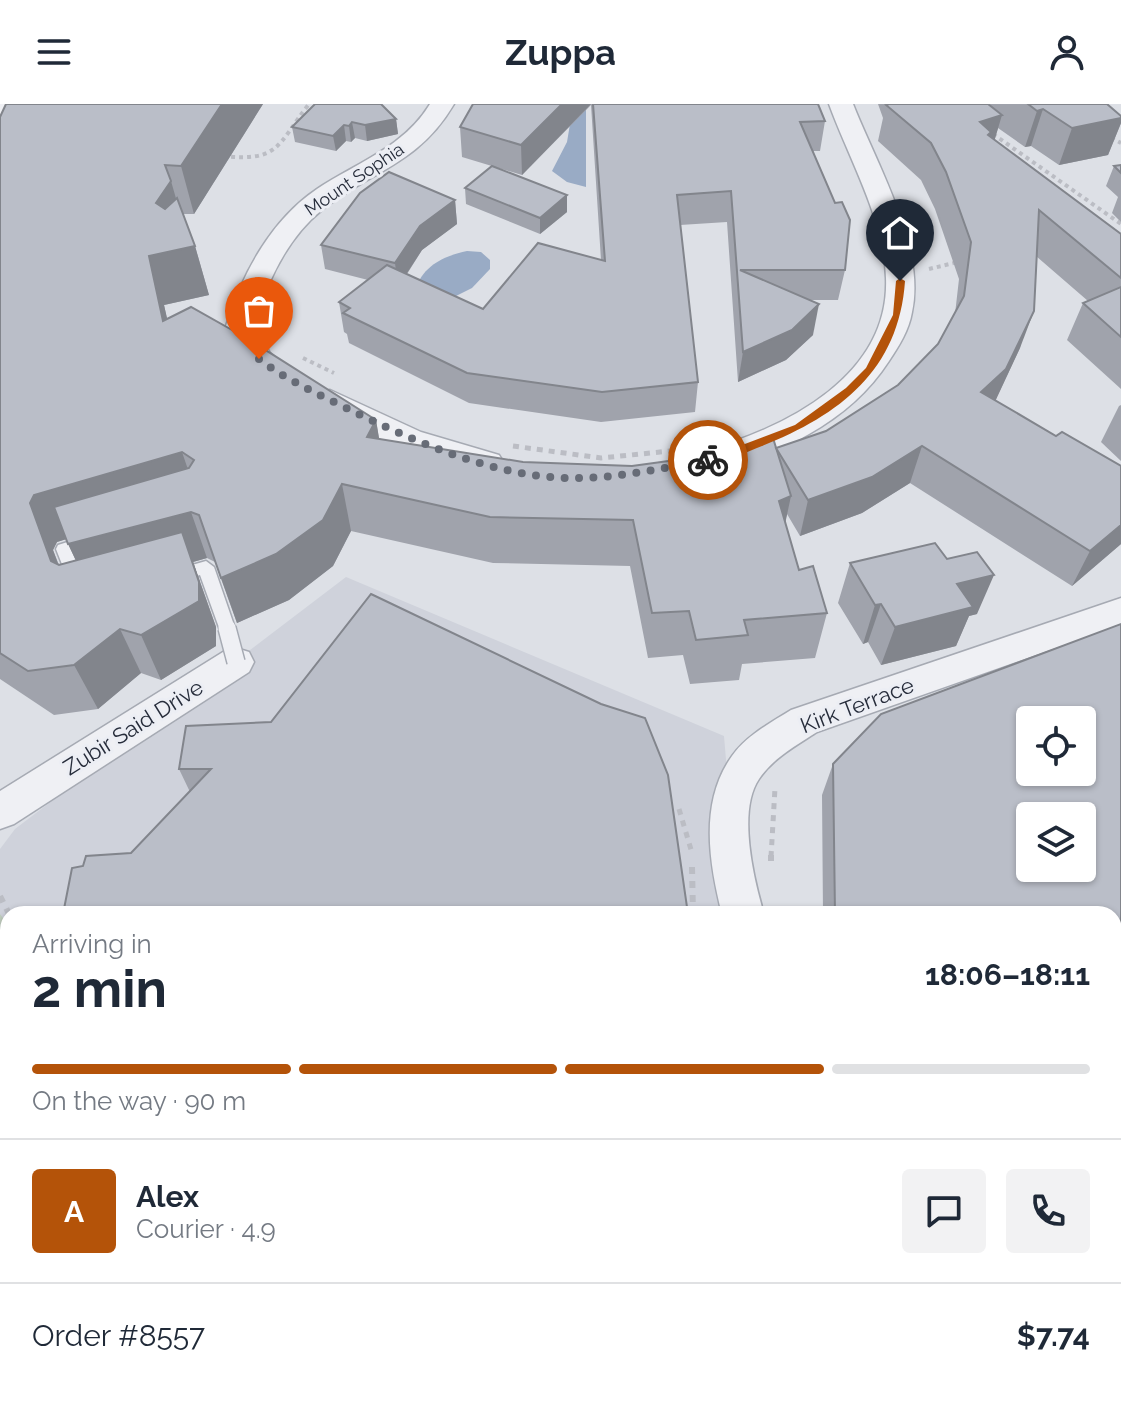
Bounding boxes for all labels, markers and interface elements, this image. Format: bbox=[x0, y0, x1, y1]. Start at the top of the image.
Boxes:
icon: menu bbox=[32, 30, 76, 74]
icon: person bbox=[1045, 30, 1089, 74]
text: Zuppa bbox=[505, 31, 616, 73]
street label: Mount Sophia bbox=[300, 138, 408, 220]
pin bbox=[866, 199, 934, 281]
icon: home bbox=[878, 211, 922, 255]
pin bbox=[225, 277, 293, 359]
icon: bag bbox=[237, 289, 281, 333]
courier bbox=[668, 420, 748, 500]
icon: bike bbox=[686, 438, 730, 482]
street label: Kirk Terrace bbox=[797, 671, 917, 739]
street label: Zubir Said Drive bbox=[58, 674, 208, 780]
map controls bbox=[1016, 706, 1096, 882]
button: locate bbox=[1016, 706, 1096, 786]
button: layers bbox=[1016, 802, 1096, 882]
text: Arriving in bbox=[32, 929, 152, 959]
text: 18:06–18:11 bbox=[925, 957, 1090, 992]
text: 2 min bbox=[32, 958, 167, 1019]
text: On the way · 90 m bbox=[32, 1086, 246, 1116]
button: chat bbox=[902, 1169, 986, 1253]
button: phone bbox=[1006, 1169, 1090, 1253]
text: Alex bbox=[136, 1179, 199, 1214]
text: A bbox=[64, 1194, 84, 1229]
text: Courier · 4.9 bbox=[136, 1214, 276, 1244]
text: Order #8557 bbox=[32, 1318, 205, 1353]
text: $7.74 bbox=[1017, 1318, 1090, 1353]

